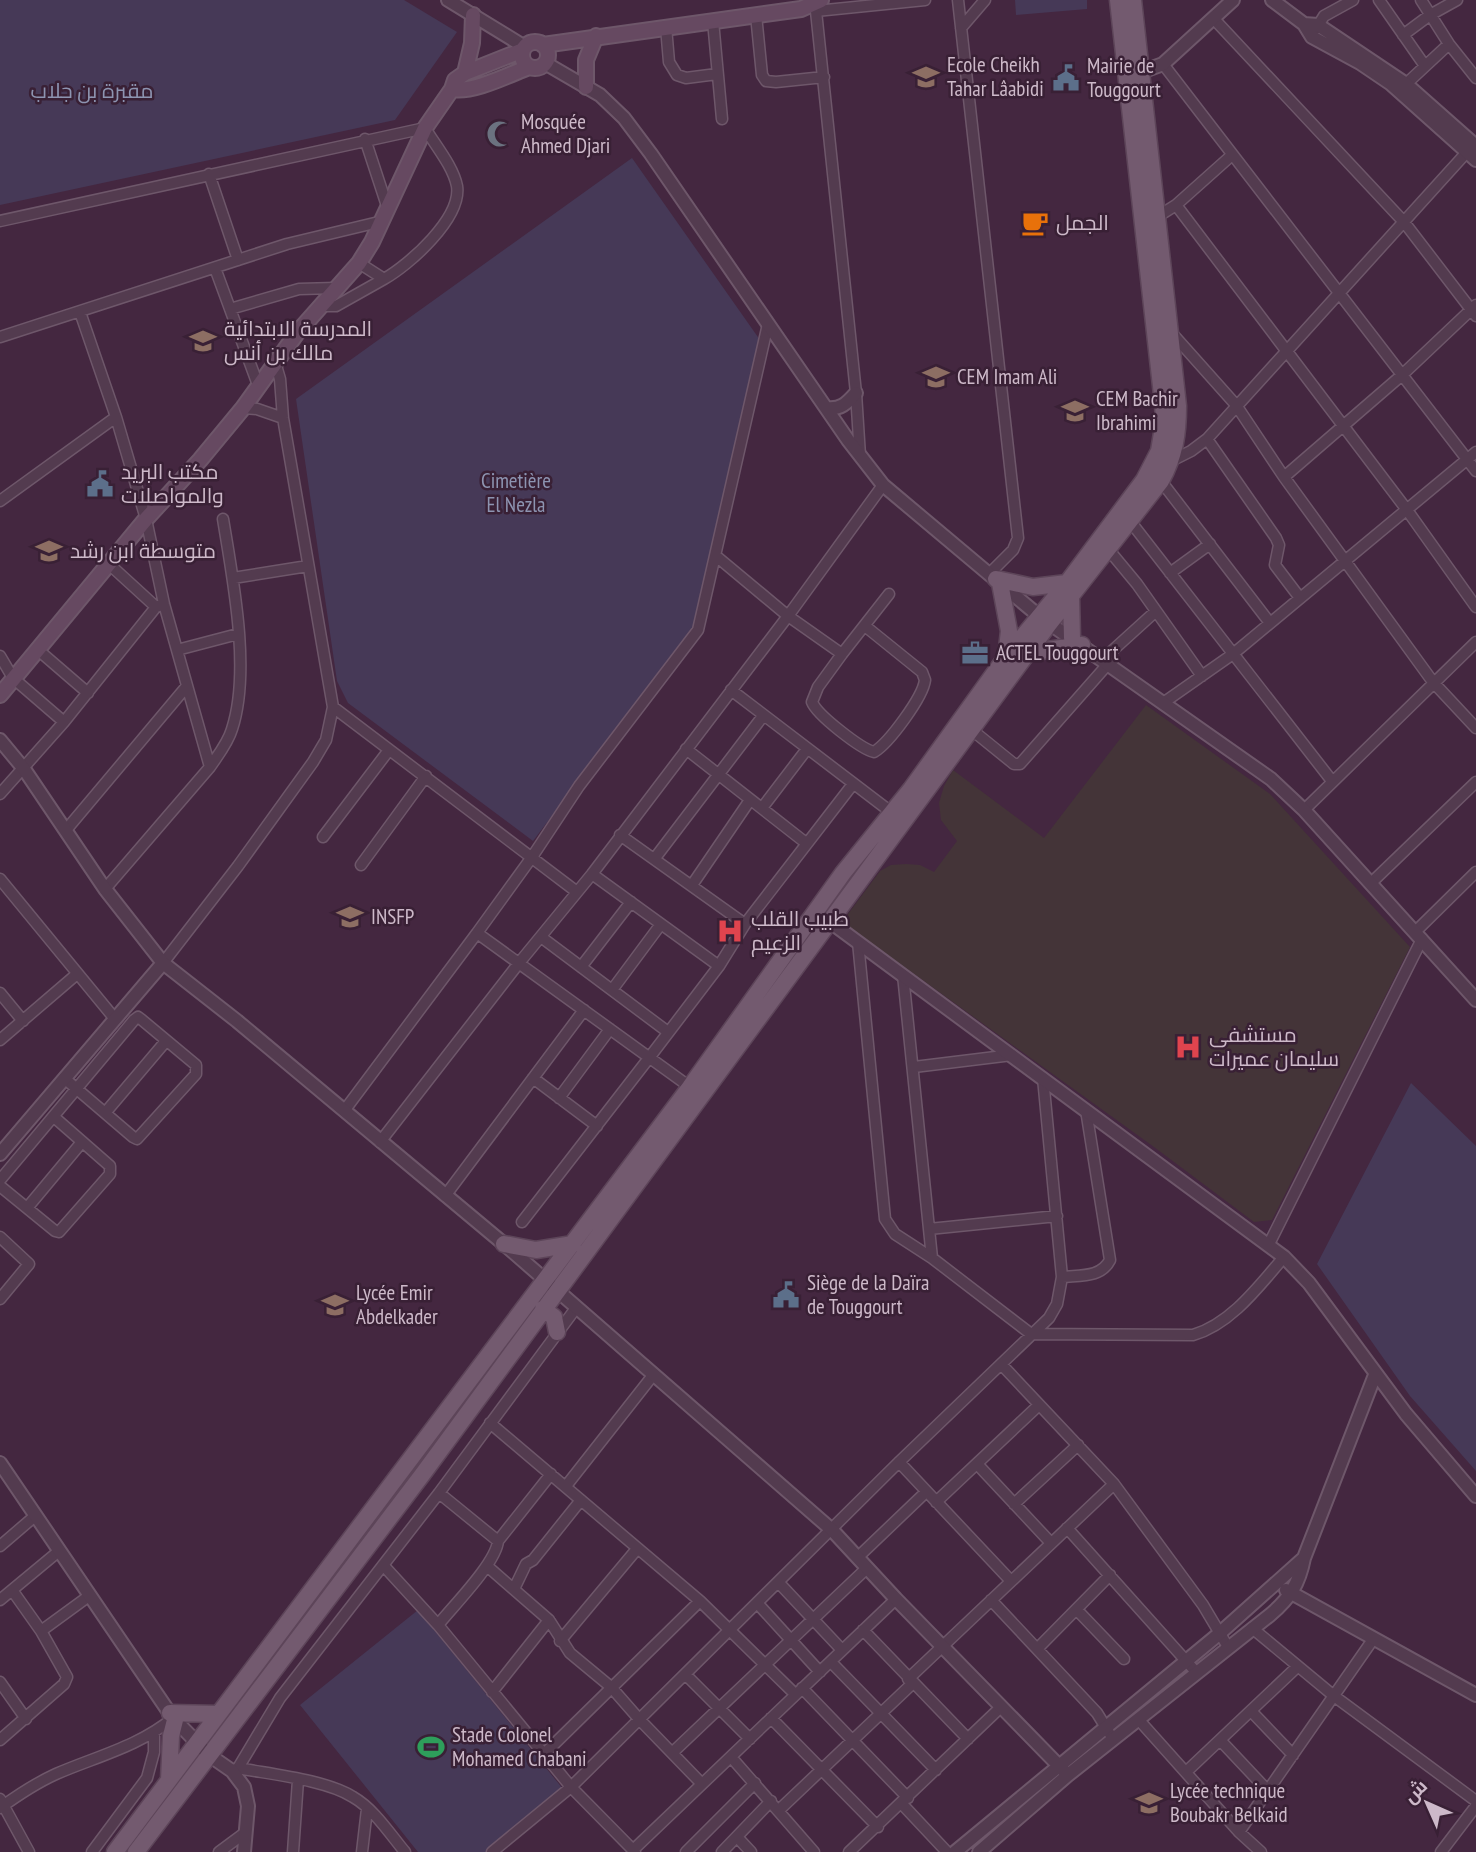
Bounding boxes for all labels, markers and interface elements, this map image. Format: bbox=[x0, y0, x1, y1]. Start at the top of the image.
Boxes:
place label: Ecole Cheikh Tahar Lâabidi bbox=[947, 51, 1044, 102]
place label: Mairie de Touggourt bbox=[1087, 52, 1161, 103]
school or university icon: Ecole Cheikh Tahar Lâabidi bbox=[911, 62, 941, 92]
public building icon: Mairie de Touggourt bbox=[1051, 63, 1081, 93]
park label: مقبرة بن جلاب bbox=[30, 77, 154, 104]
place label: Mosquée Ahmed Djari bbox=[521, 108, 610, 159]
mosque icon: Mosquée Ahmed Djari bbox=[485, 119, 515, 149]
cafe icon: الجمل bbox=[1020, 208, 1050, 238]
place label: الجمل bbox=[1056, 209, 1109, 236]
place label: المدرسة الابتدائية مالك بن أنس bbox=[224, 315, 372, 366]
school or university icon: المدرسة الابتدائية مالك بن أنس bbox=[188, 326, 218, 356]
school or university icon: CEM Imam Ali bbox=[921, 362, 951, 392]
place label: CEM Imam Ali bbox=[957, 363, 1057, 390]
place label: CEM Bachir Ibrahimi bbox=[1096, 385, 1178, 436]
school or university icon: CEM Bachir Ibrahimi bbox=[1060, 396, 1090, 426]
place label: مكتب البريد والمواصلات bbox=[121, 458, 224, 509]
park label: Cimetière El Nezla bbox=[481, 467, 551, 518]
public building icon: مكتب البريد والمواصلات bbox=[85, 469, 115, 499]
school or university icon: متوسطة ابن رشد bbox=[34, 536, 64, 566]
place label: متوسطة ابن رشد bbox=[70, 537, 216, 564]
office icon: ACTEL Touggourt bbox=[960, 638, 990, 668]
place label: ACTEL Touggourt bbox=[996, 639, 1119, 666]
school or university icon: INSFP bbox=[335, 902, 365, 932]
place label: INSFP bbox=[371, 903, 414, 930]
place label: طبيب القلب الزعيم bbox=[751, 905, 849, 957]
hospital icon: طبيب القلب الزعيم bbox=[715, 916, 745, 946]
place label: مستشفى سليمان عميرات bbox=[1209, 1021, 1339, 1072]
hospital icon: مستشفى سليمان عميرات bbox=[1173, 1032, 1203, 1062]
place label: Siège de la Daïra de Touggourt bbox=[807, 1269, 929, 1320]
place label: Lycée Emir Abdelkader bbox=[356, 1279, 438, 1330]
public building icon: Siège de la Daïra de Touggourt bbox=[771, 1280, 801, 1310]
school or university icon: Lycée Emir Abdelkader bbox=[320, 1290, 350, 1320]
place label: Stade Colonel Mohamed Chabani bbox=[452, 1721, 587, 1772]
sports icon: Stade Colonel Mohamed Chabani bbox=[416, 1732, 446, 1762]
north arrow bbox=[1392, 1768, 1462, 1838]
text: ش bbox=[1398, 1774, 1432, 1808]
place label: Lycée technique Boubakr Belkaid bbox=[1170, 1777, 1288, 1828]
school or university icon: Lycée technique Boubakr Belkaid bbox=[1134, 1788, 1164, 1818]

